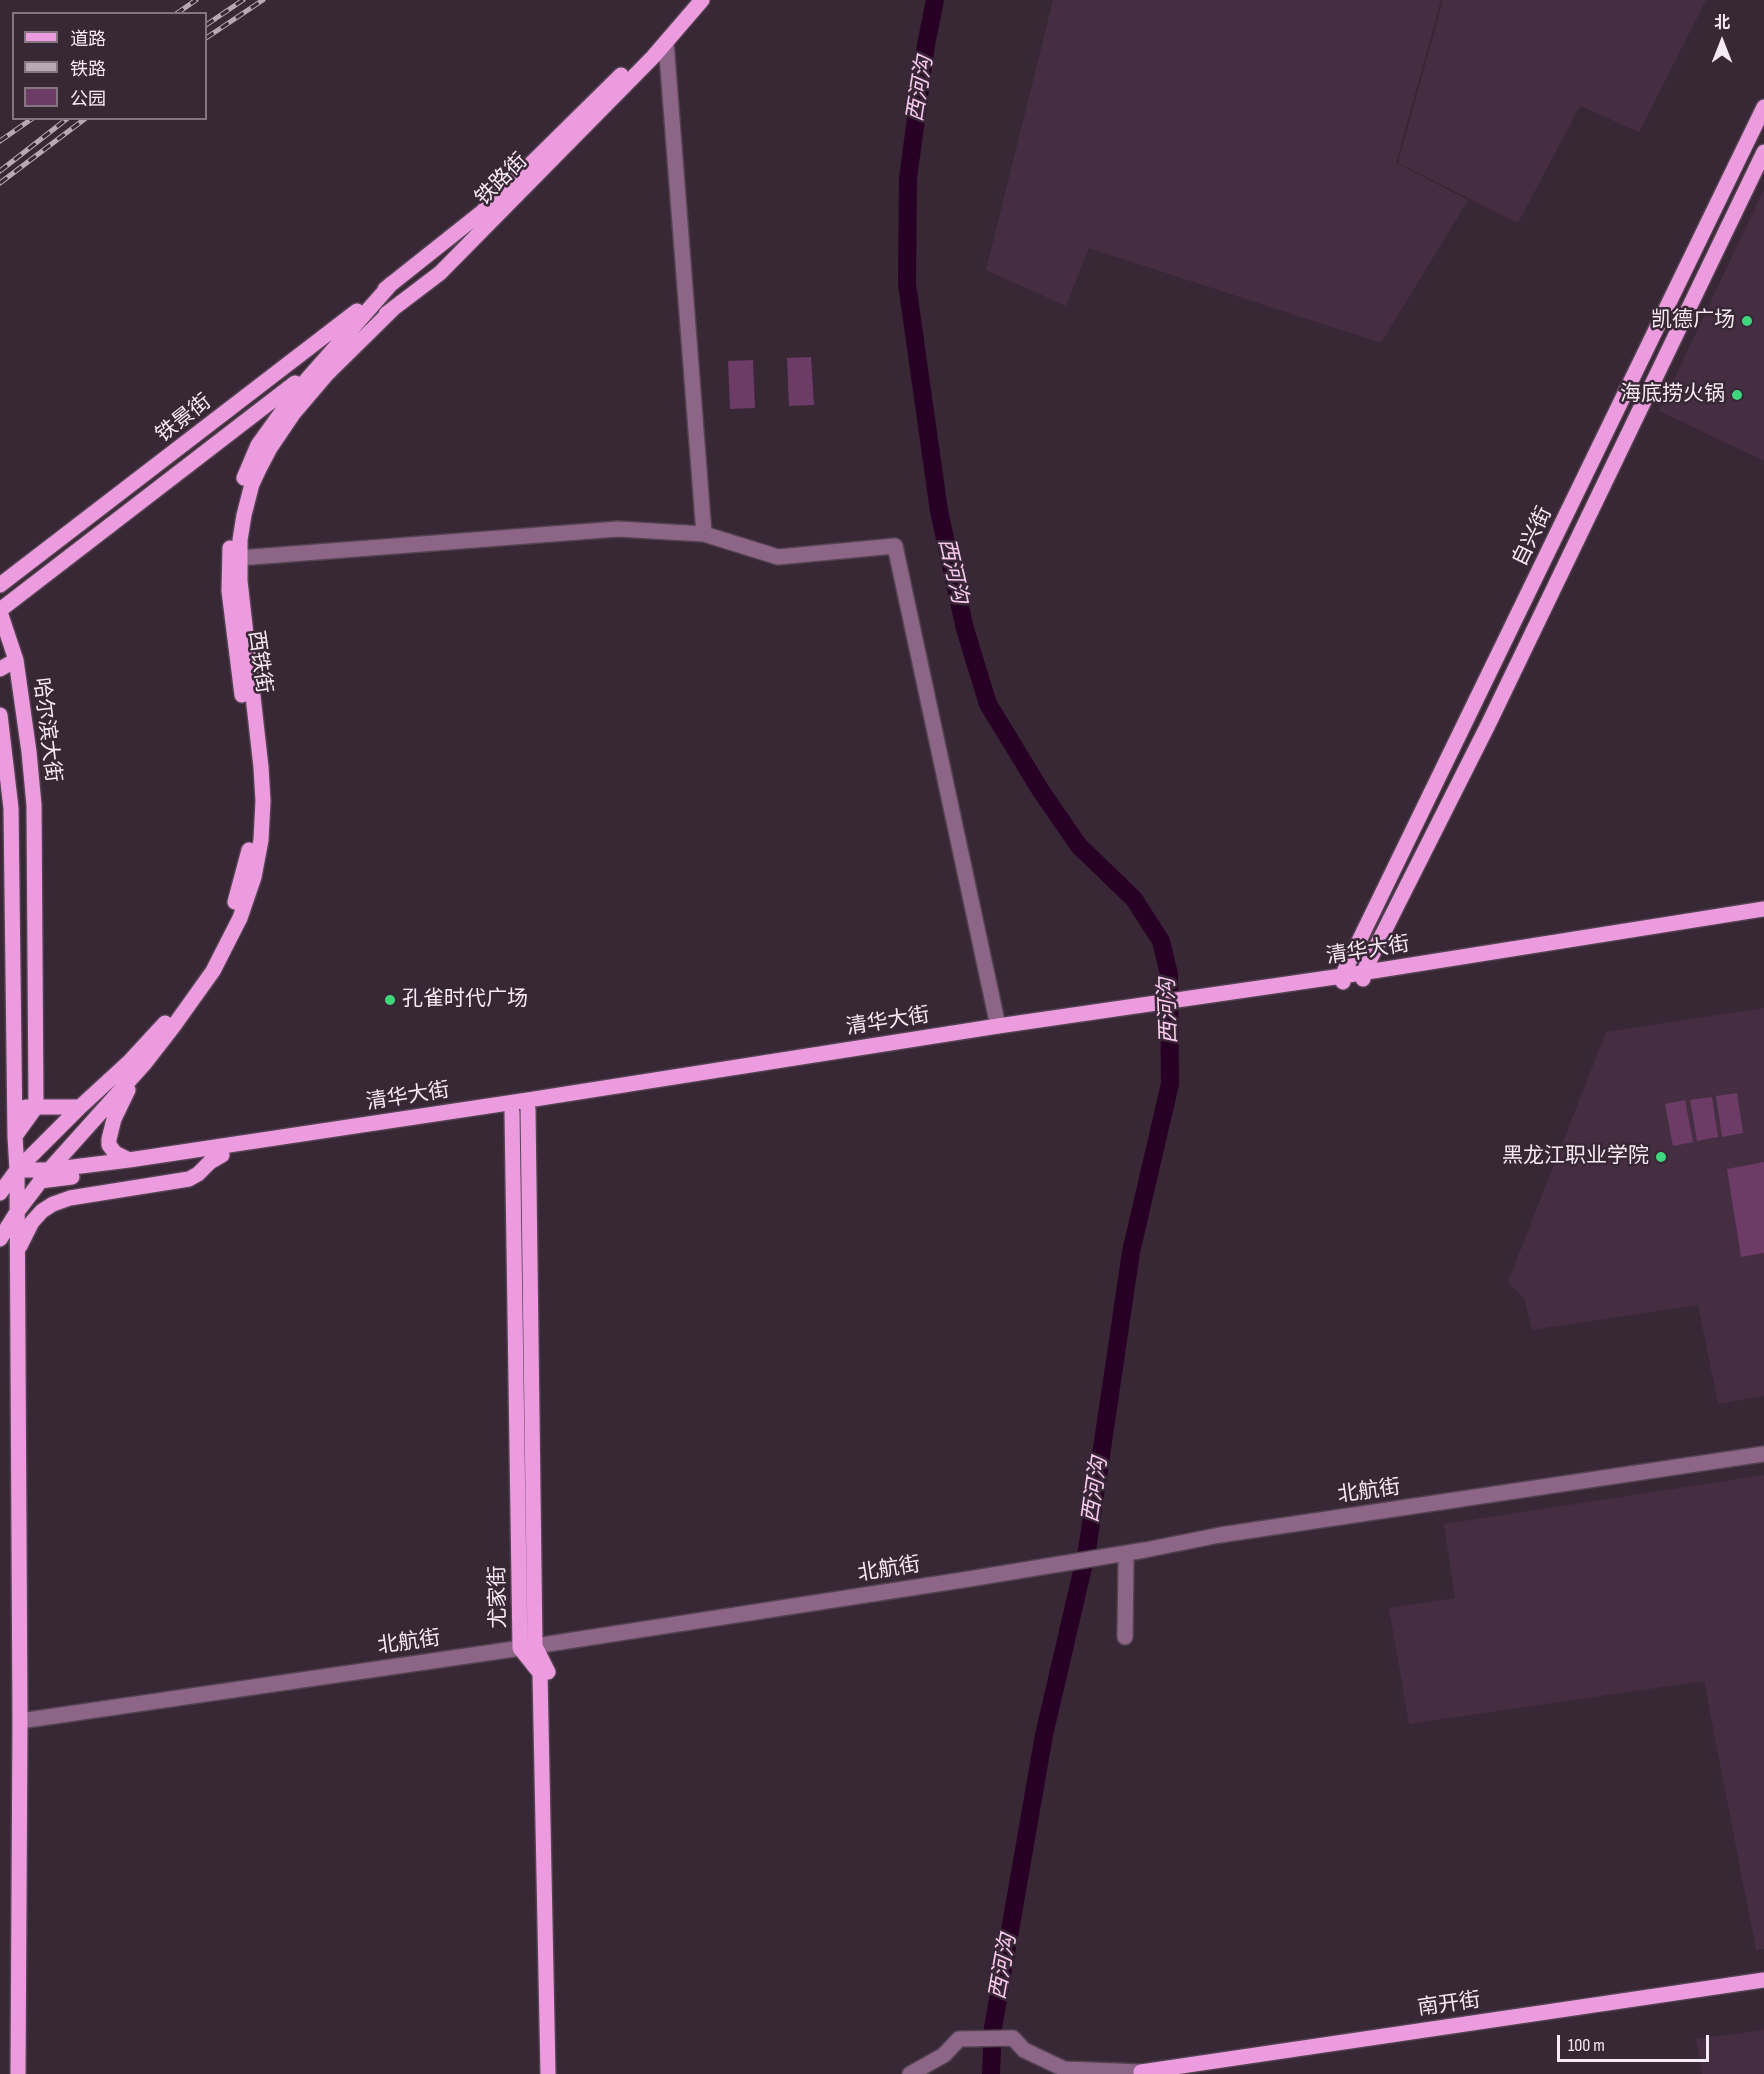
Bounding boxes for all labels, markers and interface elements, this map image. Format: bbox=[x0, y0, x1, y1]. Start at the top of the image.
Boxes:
legend bbox=[12, 12, 207, 120]
north arrow bbox=[1692, 12, 1752, 72]
text: 北 bbox=[1714, 14, 1730, 33]
text: 道路 bbox=[70, 29, 106, 50]
water label: 西河沟 bbox=[903, 54, 939, 124]
text: 铁路 bbox=[70, 59, 106, 80]
text: 公园 bbox=[70, 89, 106, 110]
street label: 铁路街 bbox=[471, 149, 533, 211]
place label: 凯德广场 bbox=[1651, 308, 1735, 334]
marker: 凯德广场 bbox=[1740, 314, 1754, 328]
place label: 海底捞火锅 bbox=[1620, 382, 1725, 408]
marker: 海底捞火锅 bbox=[1730, 388, 1744, 402]
street label: 铁景街 bbox=[151, 390, 217, 448]
street label: 自兴街 bbox=[1508, 503, 1558, 571]
water label: 西河沟 bbox=[932, 536, 972, 606]
street label: 西铁街 bbox=[242, 629, 276, 695]
street label: 哈尔滨大街 bbox=[27, 676, 65, 784]
street label: 清华大街 bbox=[1325, 932, 1411, 970]
water label: 西河沟 bbox=[1155, 978, 1183, 1044]
place label: 孔雀时代广场 bbox=[402, 987, 528, 1013]
marker: 孔雀时代广场 bbox=[383, 993, 397, 1007]
street label: 清华大街 bbox=[845, 1003, 931, 1041]
street label: 清华大街 bbox=[365, 1078, 451, 1116]
place label: 黑龙江职业学院 bbox=[1502, 1144, 1649, 1170]
marker: 黑龙江职业学院 bbox=[1654, 1150, 1668, 1164]
water label: 西河沟 bbox=[1078, 1455, 1114, 1525]
street label: 北航街 bbox=[1336, 1475, 1402, 1509]
street label: 北航街 bbox=[856, 1553, 922, 1587]
street label: 尤家街 bbox=[486, 1565, 512, 1629]
street label: 北航街 bbox=[376, 1626, 442, 1660]
water label: 西河沟 bbox=[985, 1932, 1023, 2002]
street label: 南开街 bbox=[1416, 1988, 1482, 2022]
scale bar bbox=[1560, 2023, 1712, 2061]
text: 100 m bbox=[1568, 2035, 1605, 2056]

